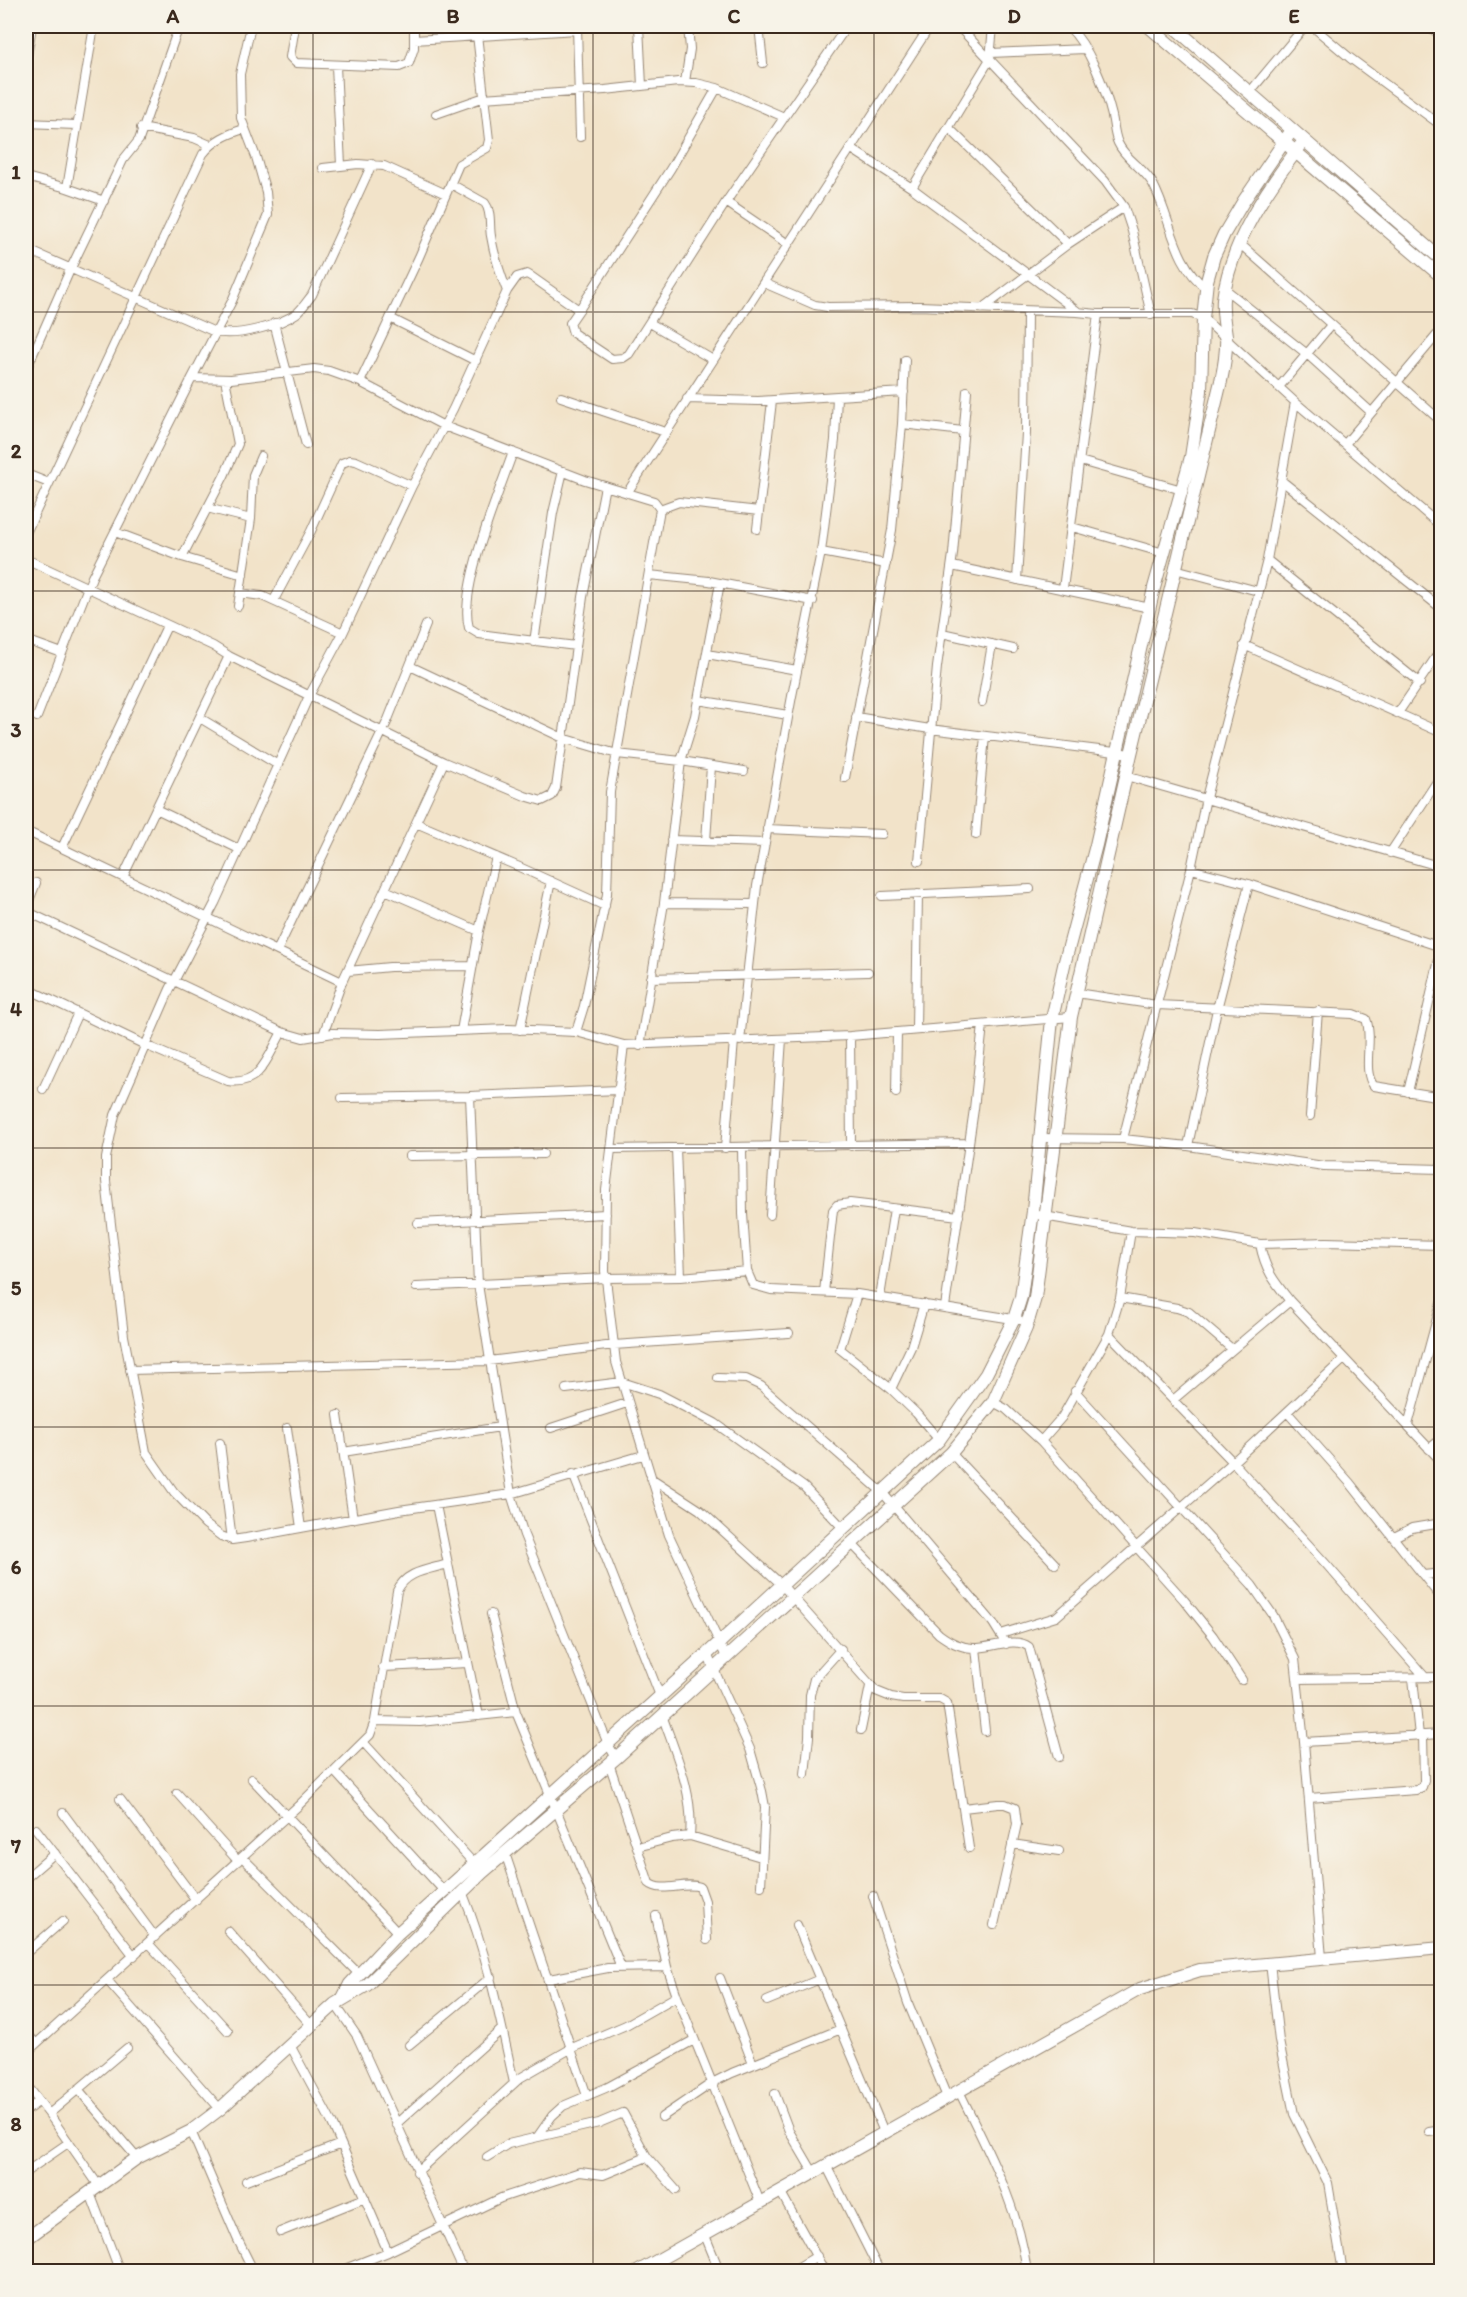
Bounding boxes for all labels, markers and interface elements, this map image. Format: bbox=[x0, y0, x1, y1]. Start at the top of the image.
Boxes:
text: A bbox=[166, 4, 180, 28]
text: B bbox=[447, 4, 460, 28]
text: C bbox=[728, 4, 741, 28]
text: D bbox=[1007, 4, 1021, 28]
text: E bbox=[1288, 4, 1300, 28]
text: 1 bbox=[11, 160, 21, 184]
text: 2 bbox=[11, 439, 22, 463]
text: 3 bbox=[11, 718, 22, 742]
text: 4 bbox=[10, 997, 22, 1021]
text: 5 bbox=[11, 1276, 22, 1300]
text: 6 bbox=[11, 1555, 22, 1579]
text: 7 bbox=[10, 1834, 21, 1858]
text: 8 bbox=[11, 2112, 22, 2136]

